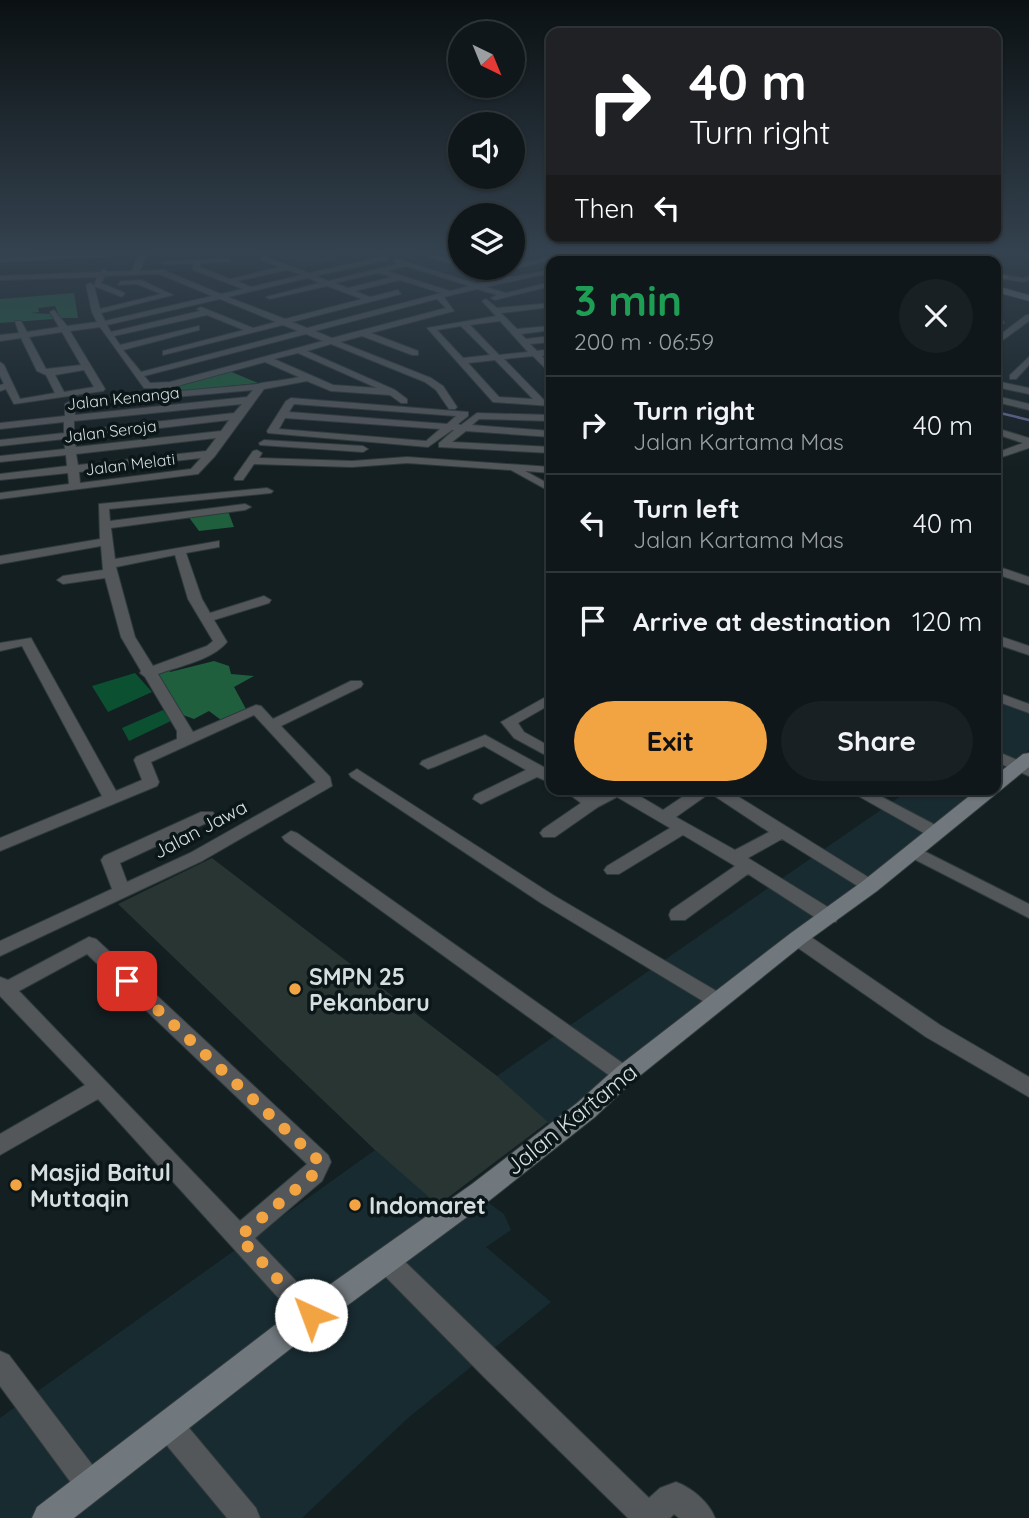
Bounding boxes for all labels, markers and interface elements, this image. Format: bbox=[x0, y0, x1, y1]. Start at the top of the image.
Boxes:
north arrow bbox=[448, 21, 525, 98]
map controls bbox=[448, 21, 525, 280]
text: 40 m bbox=[689, 51, 807, 112]
icon: right bbox=[574, 56, 665, 147]
button: sound bbox=[448, 112, 525, 189]
text: Turn right bbox=[689, 112, 830, 152]
icon: left bbox=[648, 189, 686, 227]
text: Then bbox=[574, 192, 634, 225]
button: layers bbox=[448, 203, 525, 280]
text: 3 min bbox=[574, 274, 682, 327]
button: close bbox=[899, 279, 973, 353]
text: 200 m · 06:59 bbox=[574, 327, 714, 356]
street label: Jalan Kenanga bbox=[66, 382, 180, 414]
text: Turn right bbox=[633, 394, 755, 427]
icon: right bbox=[574, 406, 612, 444]
text: 40 m bbox=[913, 409, 973, 442]
street label: Jalan Seroja bbox=[62, 415, 158, 447]
text: Jalan Kartama Mas bbox=[633, 427, 844, 456]
street label: Jalan Melati bbox=[84, 449, 176, 479]
text: Turn left bbox=[633, 492, 740, 525]
icon: left bbox=[574, 504, 612, 542]
text: 40 m bbox=[913, 507, 973, 540]
text: Jalan Kartama Mas bbox=[633, 525, 844, 554]
icon: arrive bbox=[574, 602, 612, 640]
text: Arrive at destination bbox=[633, 605, 891, 638]
text: 120 m bbox=[912, 605, 982, 638]
button: Exit bbox=[574, 701, 767, 781]
button: Share bbox=[781, 701, 973, 781]
street label: Jalan Jawa bbox=[149, 794, 251, 864]
pin bbox=[97, 951, 157, 1011]
icon: arrive bbox=[108, 962, 146, 1000]
place label: SMPN 25 Pekanbaru bbox=[309, 962, 430, 1017]
marker: SMPN 25 Pekanbaru bbox=[287, 981, 303, 997]
street label: Jalan Kartama bbox=[499, 1057, 643, 1181]
place label: Masjid Baitul Muttaqin bbox=[30, 1158, 171, 1213]
marker: Masjid Baitul Muttaqin bbox=[8, 1177, 24, 1193]
place label: Indomaret bbox=[369, 1191, 486, 1220]
marker: Indomaret bbox=[347, 1197, 363, 1213]
position arrow bbox=[274, 1278, 348, 1352]

